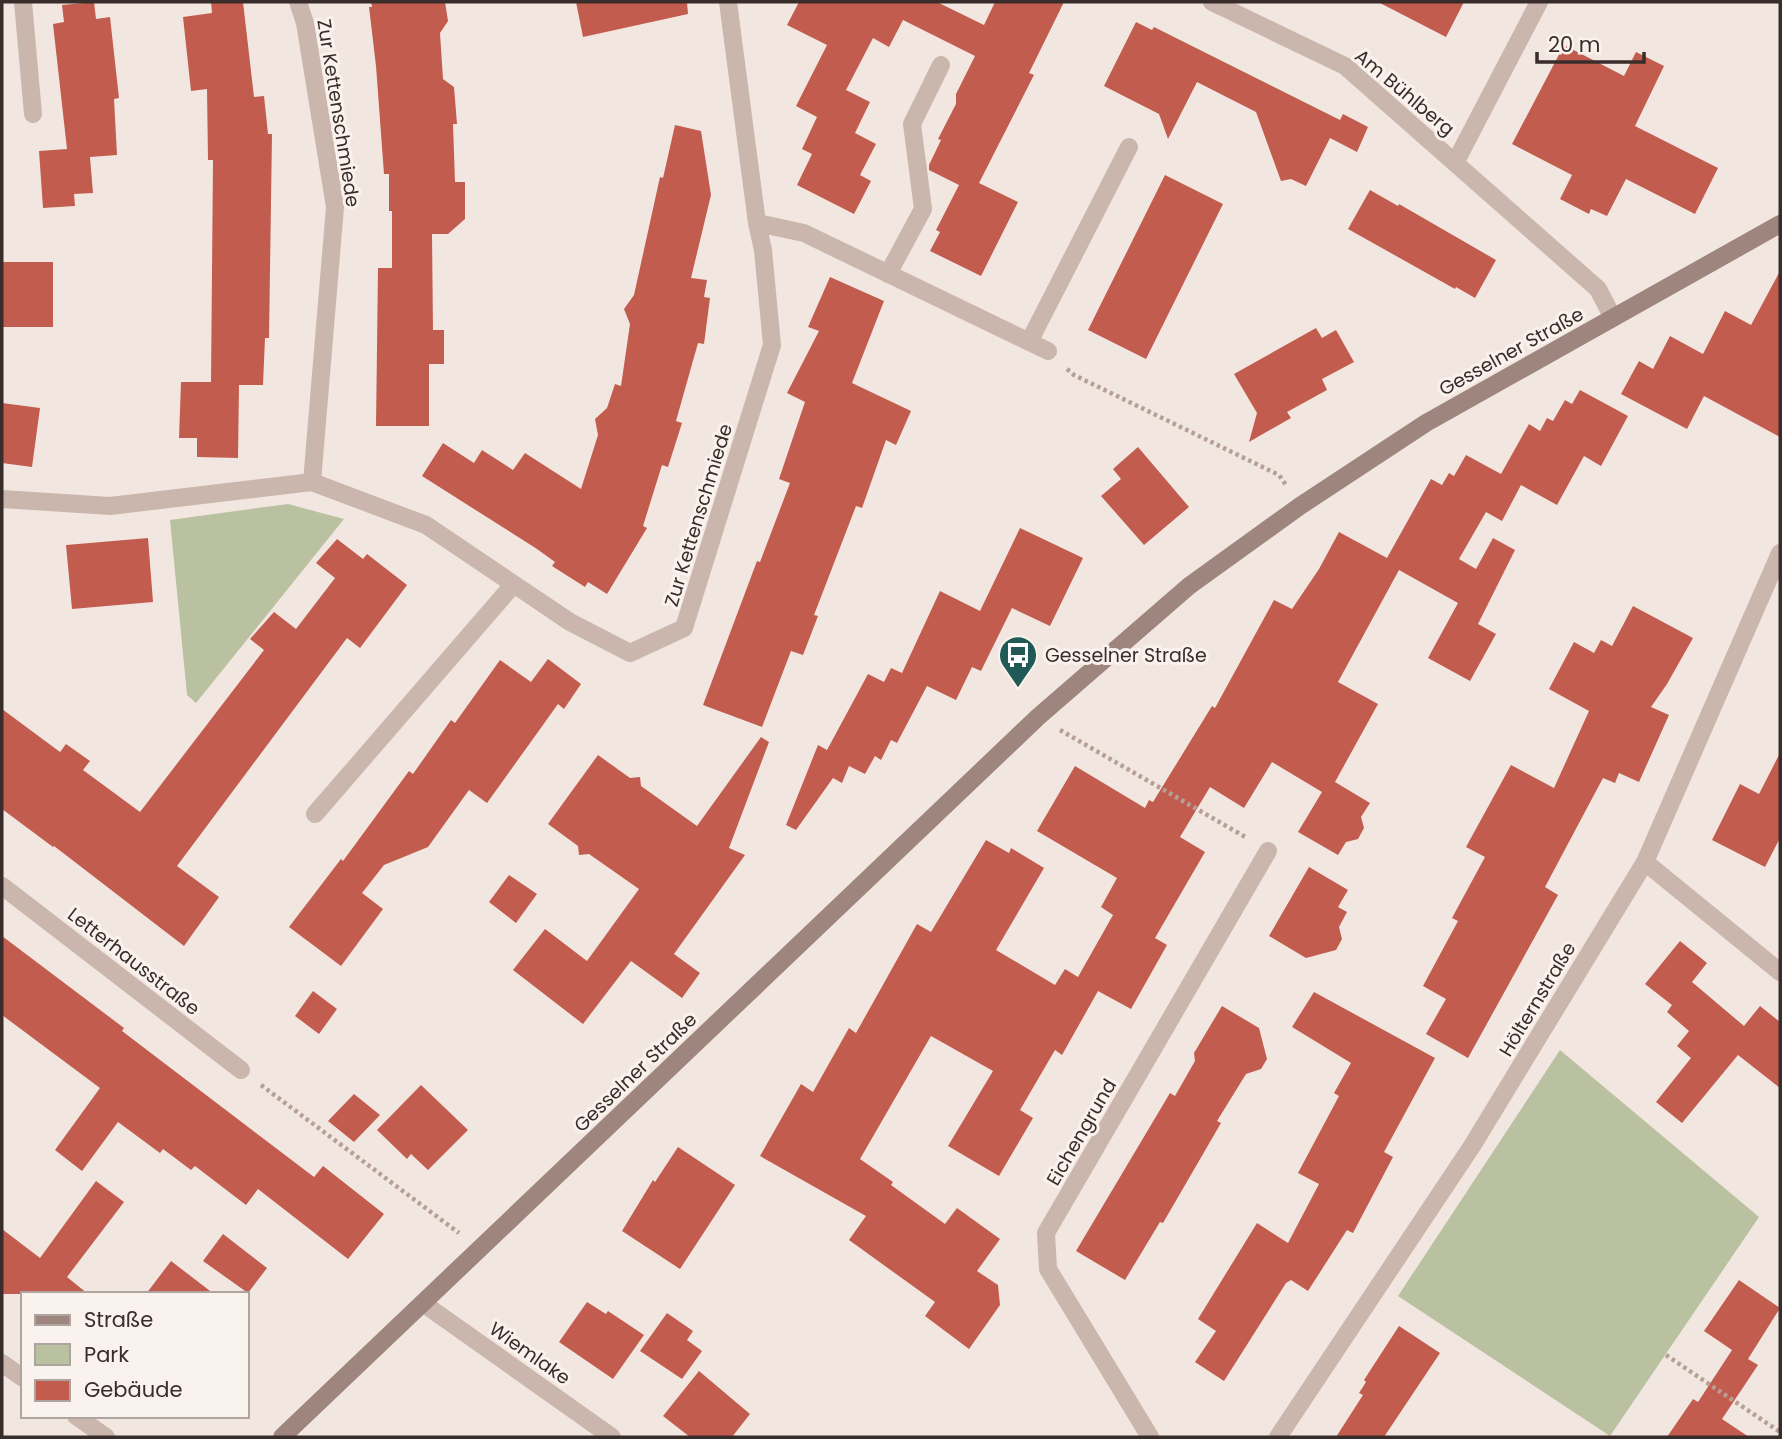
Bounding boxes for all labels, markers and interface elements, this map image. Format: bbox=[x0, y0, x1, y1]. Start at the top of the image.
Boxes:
street label: Zur Kettenschmiede bbox=[310, 17, 367, 209]
scale bar bbox=[1537, 21, 1644, 65]
text: 20 m bbox=[1548, 30, 1601, 59]
street label: Am Bühlberg bbox=[1349, 43, 1460, 142]
street label: Gesselner Straße bbox=[1434, 300, 1588, 402]
street label: Zur Kettenschmiede bbox=[658, 420, 739, 610]
bus stop icon: Gesselner Straße bbox=[997, 634, 1039, 689]
place label: Gesselner Straße bbox=[1045, 642, 1207, 669]
street label: Letterhausstraße bbox=[62, 901, 206, 1022]
street label: Hölternstraße bbox=[1493, 937, 1582, 1062]
street label: Gesselner Straße bbox=[568, 1006, 703, 1138]
street label: Eichengrund bbox=[1040, 1074, 1123, 1191]
legend bbox=[21, 1292, 248, 1418]
text: Straße bbox=[84, 1305, 153, 1334]
street label: Wiemlake bbox=[484, 1315, 576, 1391]
text: Park bbox=[84, 1340, 129, 1369]
text: Gebäude bbox=[84, 1375, 182, 1404]

